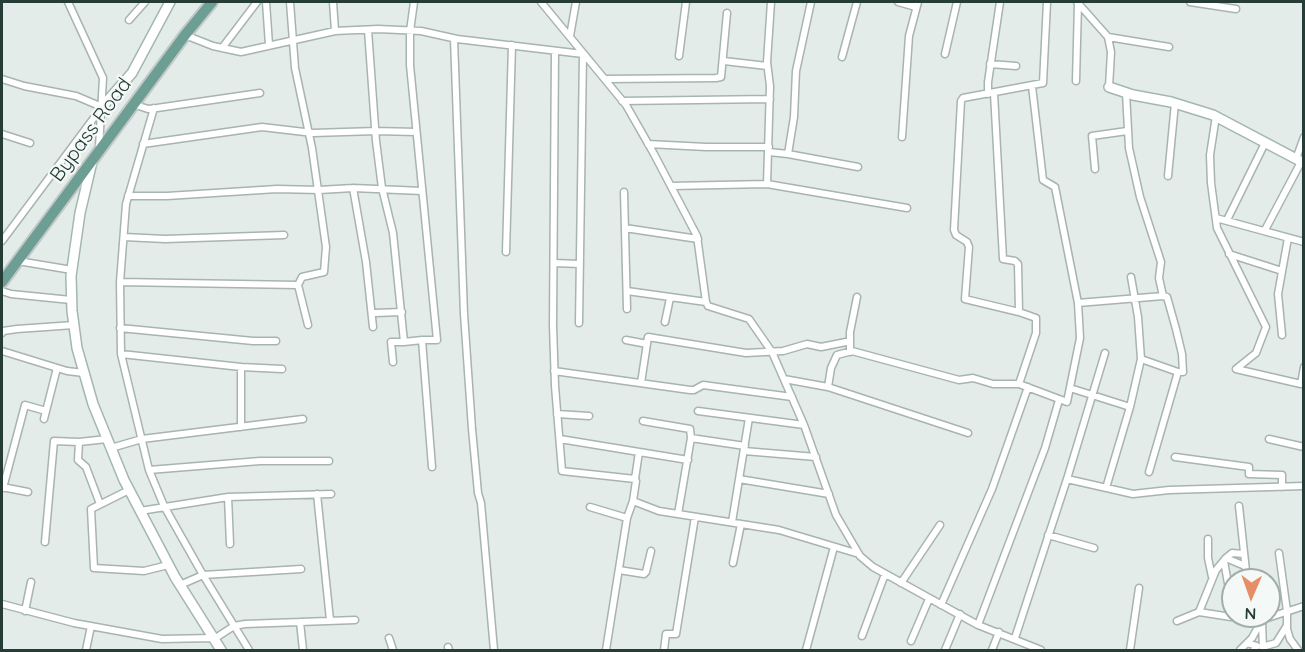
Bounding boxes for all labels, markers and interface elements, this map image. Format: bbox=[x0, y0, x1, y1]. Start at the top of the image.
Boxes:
street label: Bypass Road bbox=[45, 73, 137, 187]
north arrow bbox=[1221, 568, 1281, 628]
text: N bbox=[1244, 604, 1257, 624]

